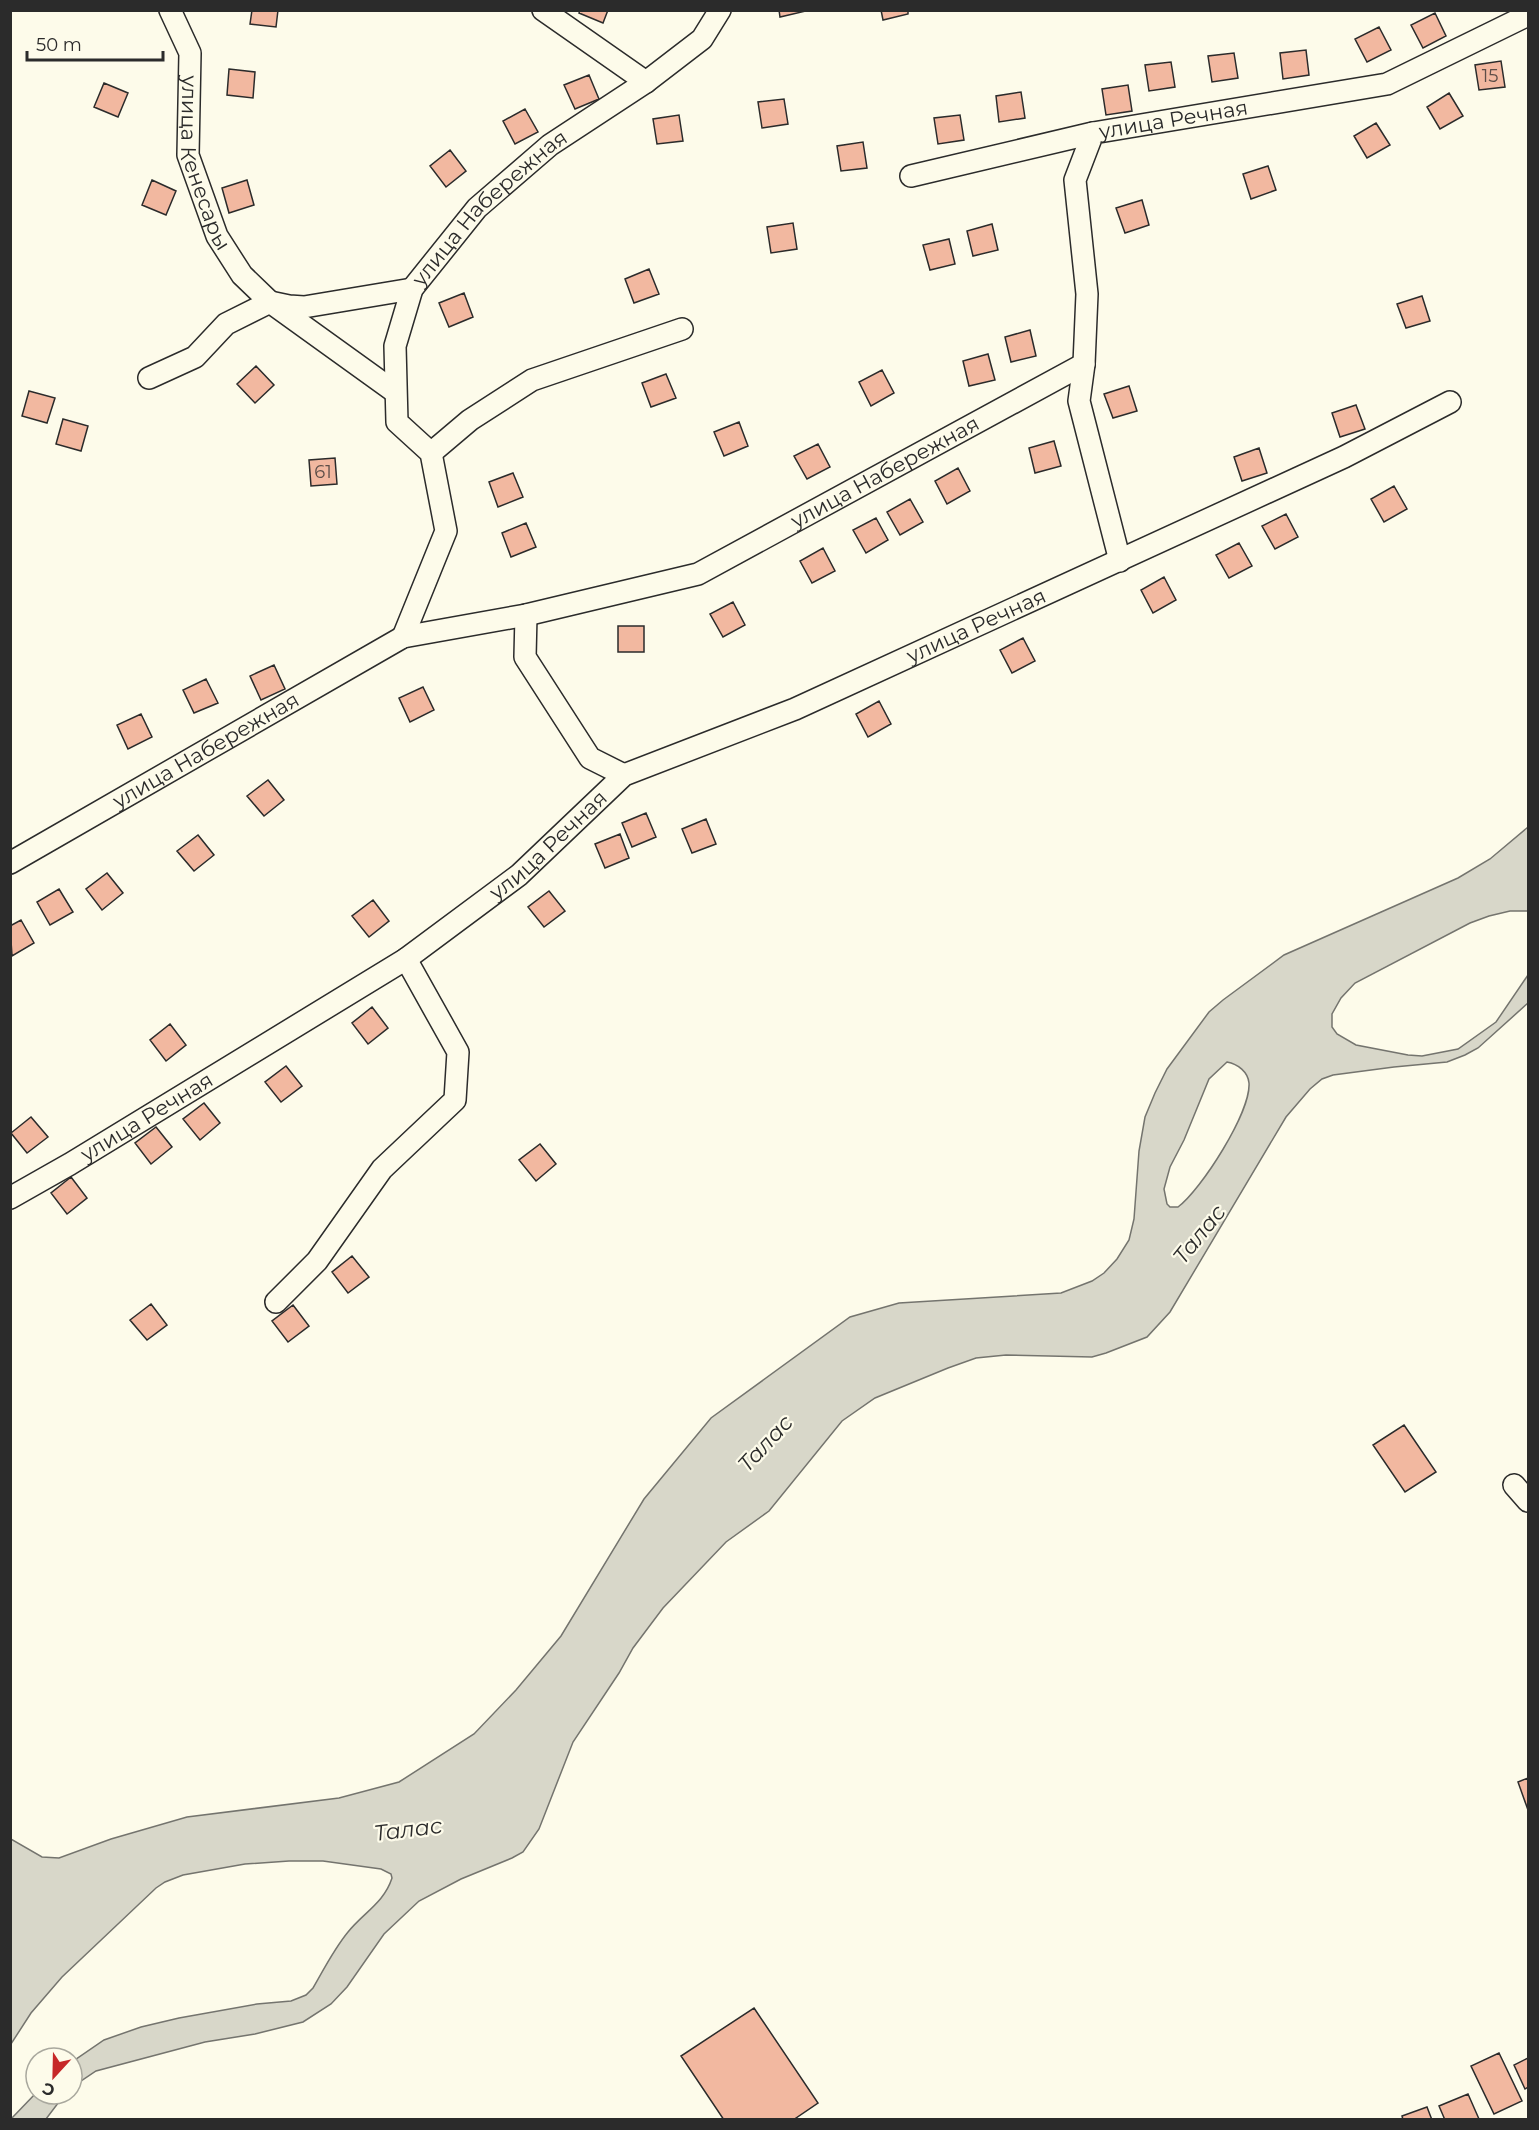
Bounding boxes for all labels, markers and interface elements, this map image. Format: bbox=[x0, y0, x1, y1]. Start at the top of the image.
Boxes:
scale bar bbox=[27, 24, 164, 62]
text: 50 m bbox=[36, 34, 82, 56]
house number: 15 bbox=[1482, 65, 1498, 87]
street label: улица Кенесары bbox=[176, 74, 236, 255]
street label: улица Речная bbox=[1096, 94, 1250, 144]
street label: улица Набережная bbox=[406, 124, 572, 292]
street label: улица Набережная bbox=[785, 410, 983, 534]
house number: 61 bbox=[314, 461, 332, 483]
street label: улица Речная bbox=[901, 583, 1050, 669]
street label: улица Набережная bbox=[107, 686, 303, 814]
street label: улица Речная bbox=[483, 785, 612, 905]
street label: улица Речная bbox=[75, 1067, 217, 1167]
water label: Талас bbox=[1167, 1199, 1232, 1269]
water label: Талас bbox=[732, 1409, 799, 1478]
water label: Талас bbox=[372, 1812, 444, 1847]
north arrow bbox=[24, 2046, 84, 2106]
text: С bbox=[39, 2078, 58, 2100]

